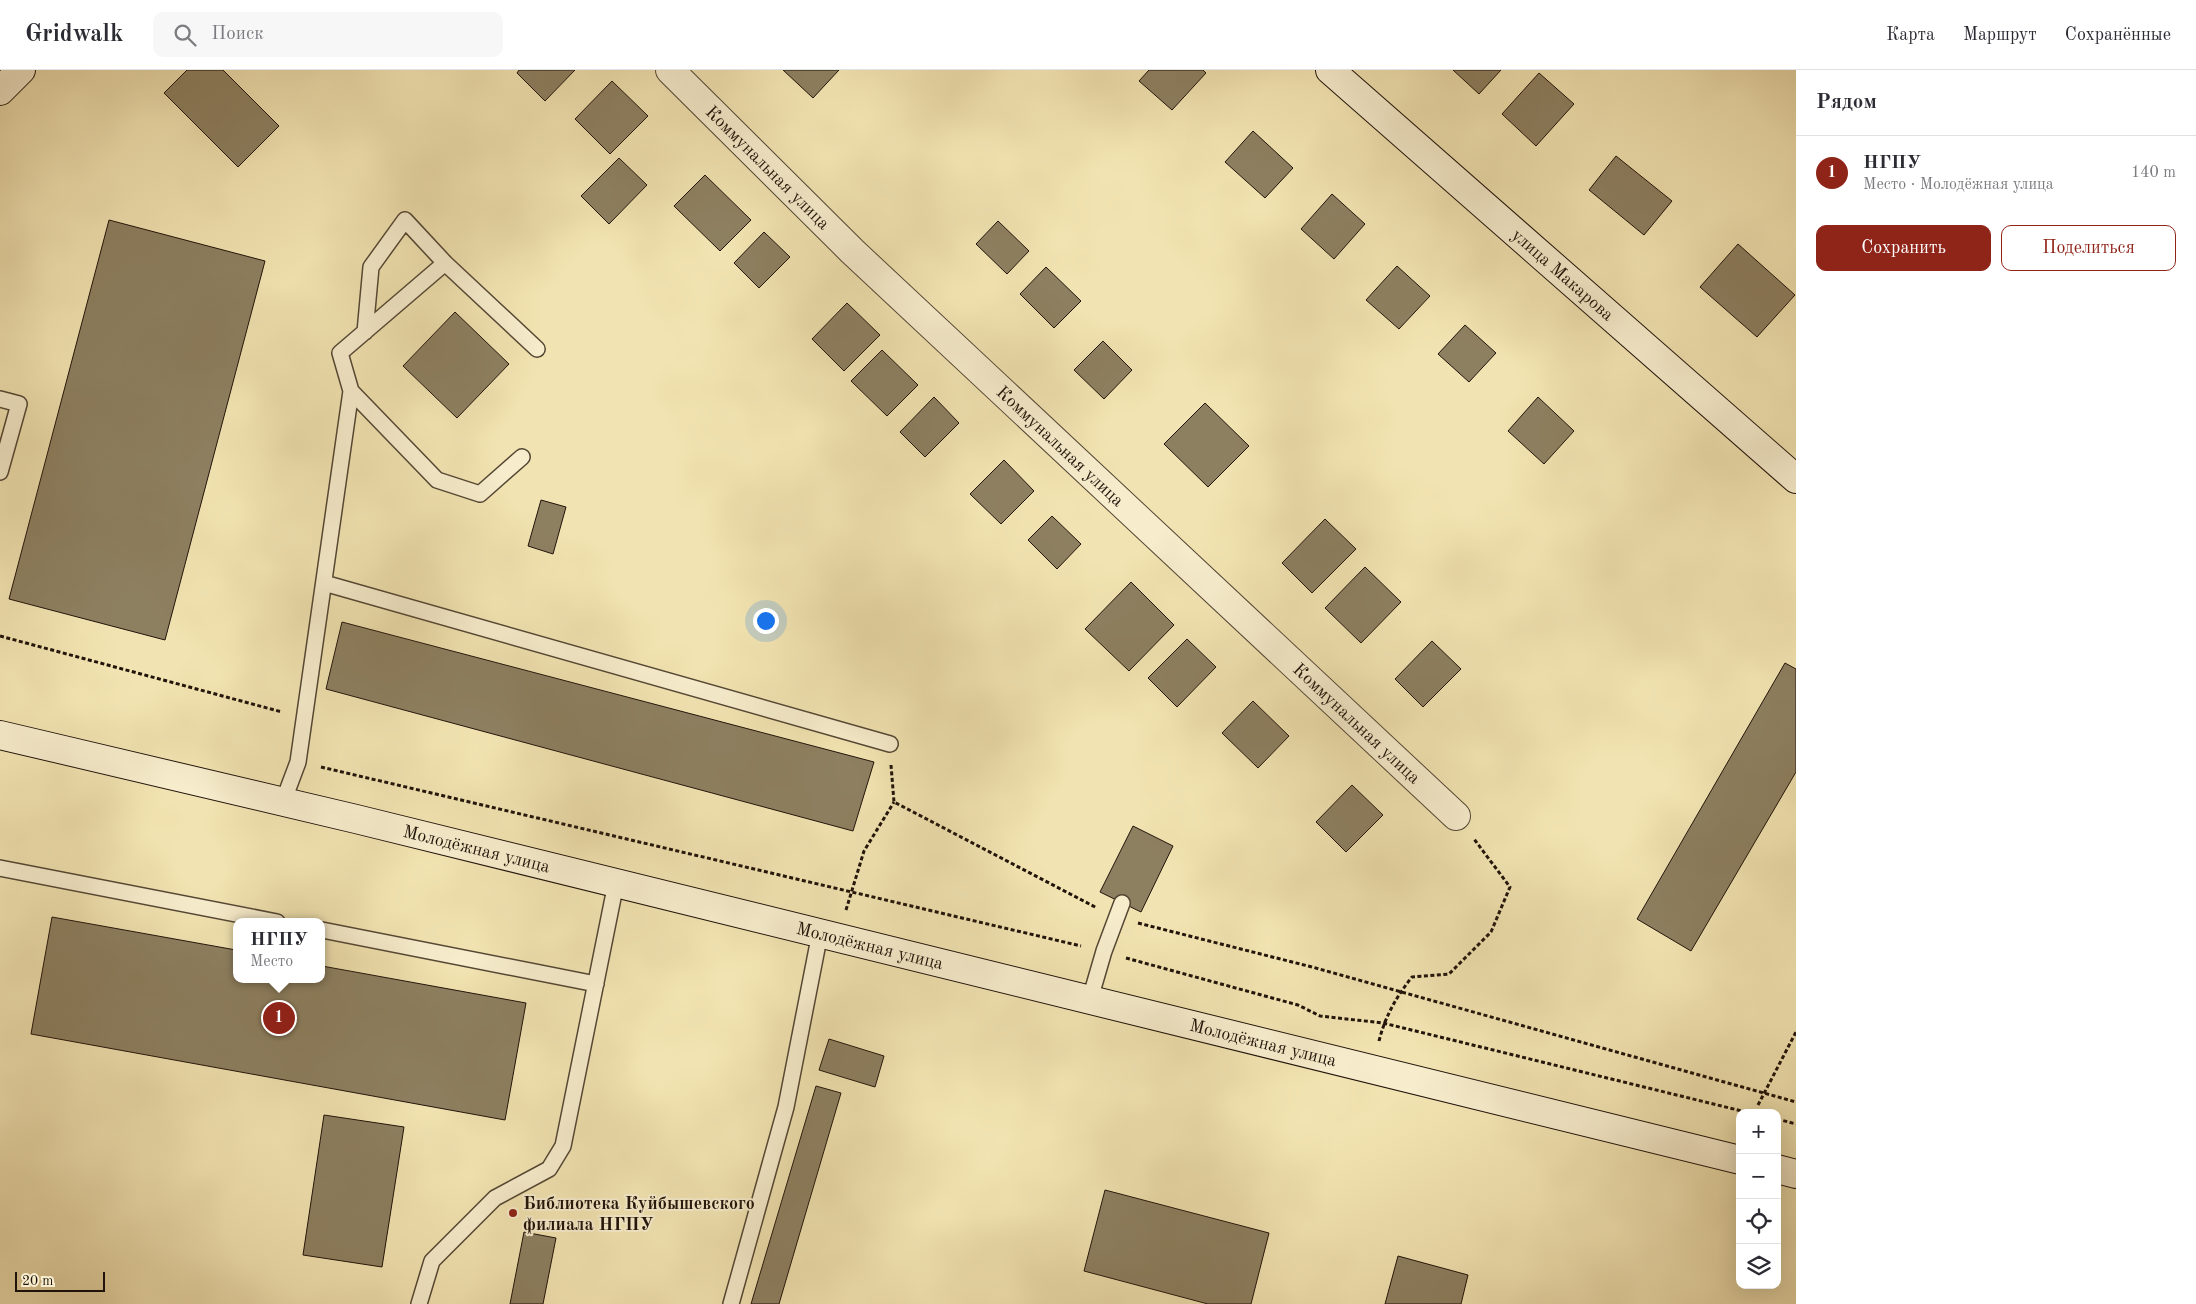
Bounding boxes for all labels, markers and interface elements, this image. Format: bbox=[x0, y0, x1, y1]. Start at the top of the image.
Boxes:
search box bbox=[153, 12, 503, 57]
icon: search bbox=[171, 21, 199, 49]
text: Gridwalk bbox=[25, 23, 123, 47]
text: Поиск bbox=[211, 25, 264, 44]
text: Карта bbox=[1886, 26, 1935, 44]
text: Маршрут bbox=[1963, 26, 2037, 44]
text: Сохранённые bbox=[2065, 26, 2171, 44]
text: Рядом bbox=[1816, 92, 1877, 113]
street label: Коммунальная улица bbox=[702, 103, 833, 233]
text: НГПУ bbox=[1863, 154, 1921, 173]
text: 1 bbox=[1827, 165, 1837, 181]
text: 140 m bbox=[2131, 165, 2176, 181]
text: Место · Молодёжная улица bbox=[1863, 177, 2054, 193]
button: Сохранить bbox=[1816, 225, 1991, 271]
button: Поделиться bbox=[2001, 225, 2176, 271]
street label: улица Макарова bbox=[1508, 226, 1617, 325]
street label: Коммунальная улица bbox=[993, 383, 1127, 510]
your location bbox=[753, 608, 779, 634]
street label: Коммунальная улица bbox=[1289, 660, 1423, 788]
street label: Молодёжная улица bbox=[401, 823, 552, 876]
popup bbox=[233, 918, 325, 983]
street label: Молодёжная улица bbox=[794, 920, 945, 973]
text: НГПУ bbox=[250, 931, 308, 950]
text: Место bbox=[250, 954, 293, 970]
pin: 1 bbox=[263, 999, 295, 1037]
street label: Молодёжная улица bbox=[1187, 1017, 1338, 1070]
map controls bbox=[1736, 1109, 1781, 1289]
button: + bbox=[1736, 1109, 1781, 1154]
button: − bbox=[1736, 1154, 1781, 1199]
place label: Библиотека Куйбышевского филиала НГПУ bbox=[523, 1195, 755, 1235]
button: locate bbox=[1736, 1199, 1781, 1244]
marker: Библиотека Куйбышевского филиала НГПУ bbox=[507, 1207, 519, 1219]
button: layers bbox=[1736, 1244, 1781, 1289]
scale bar bbox=[15, 1269, 105, 1292]
text: 20 m bbox=[22, 1274, 53, 1288]

